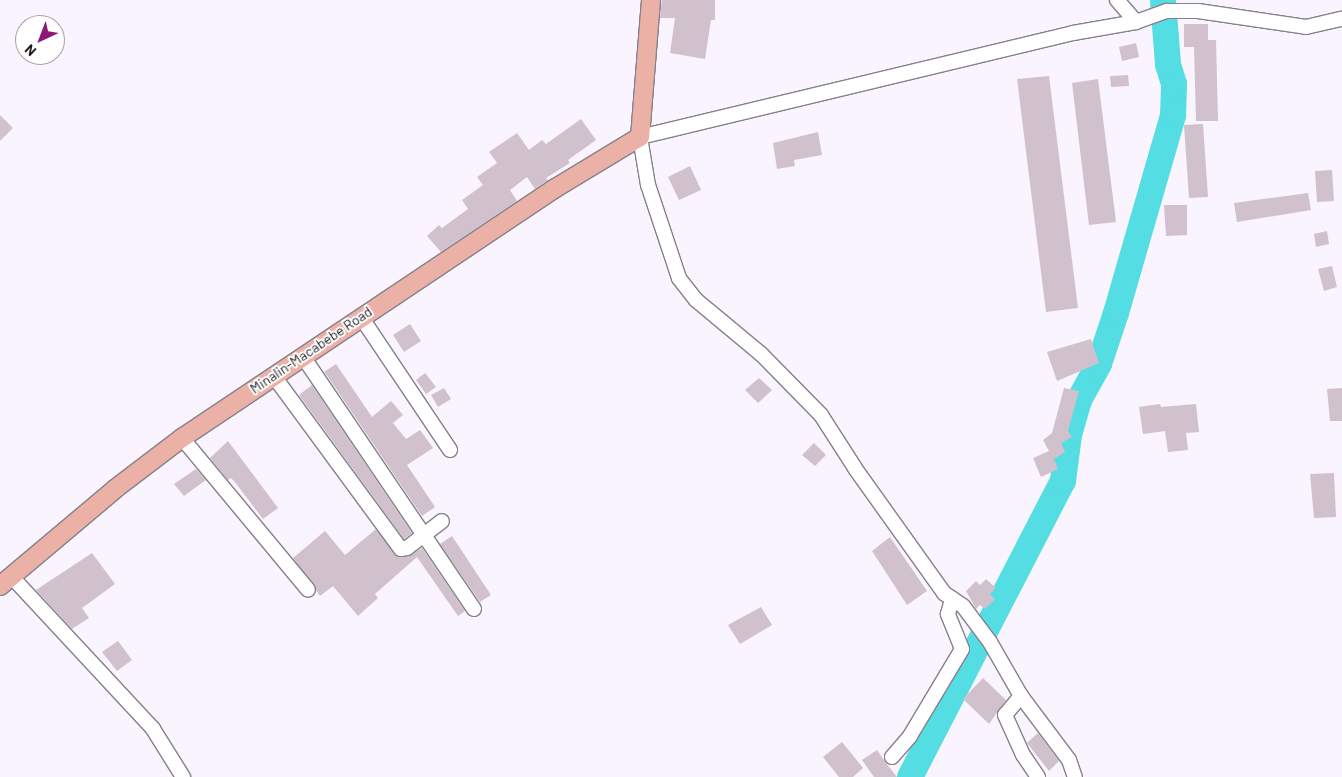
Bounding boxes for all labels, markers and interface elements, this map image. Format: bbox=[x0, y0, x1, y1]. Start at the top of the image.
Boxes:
north arrow bbox=[15, 15, 65, 65]
text: N bbox=[21, 41, 39, 60]
street label: Minalin-Macabebe Road bbox=[247, 303, 375, 397]

